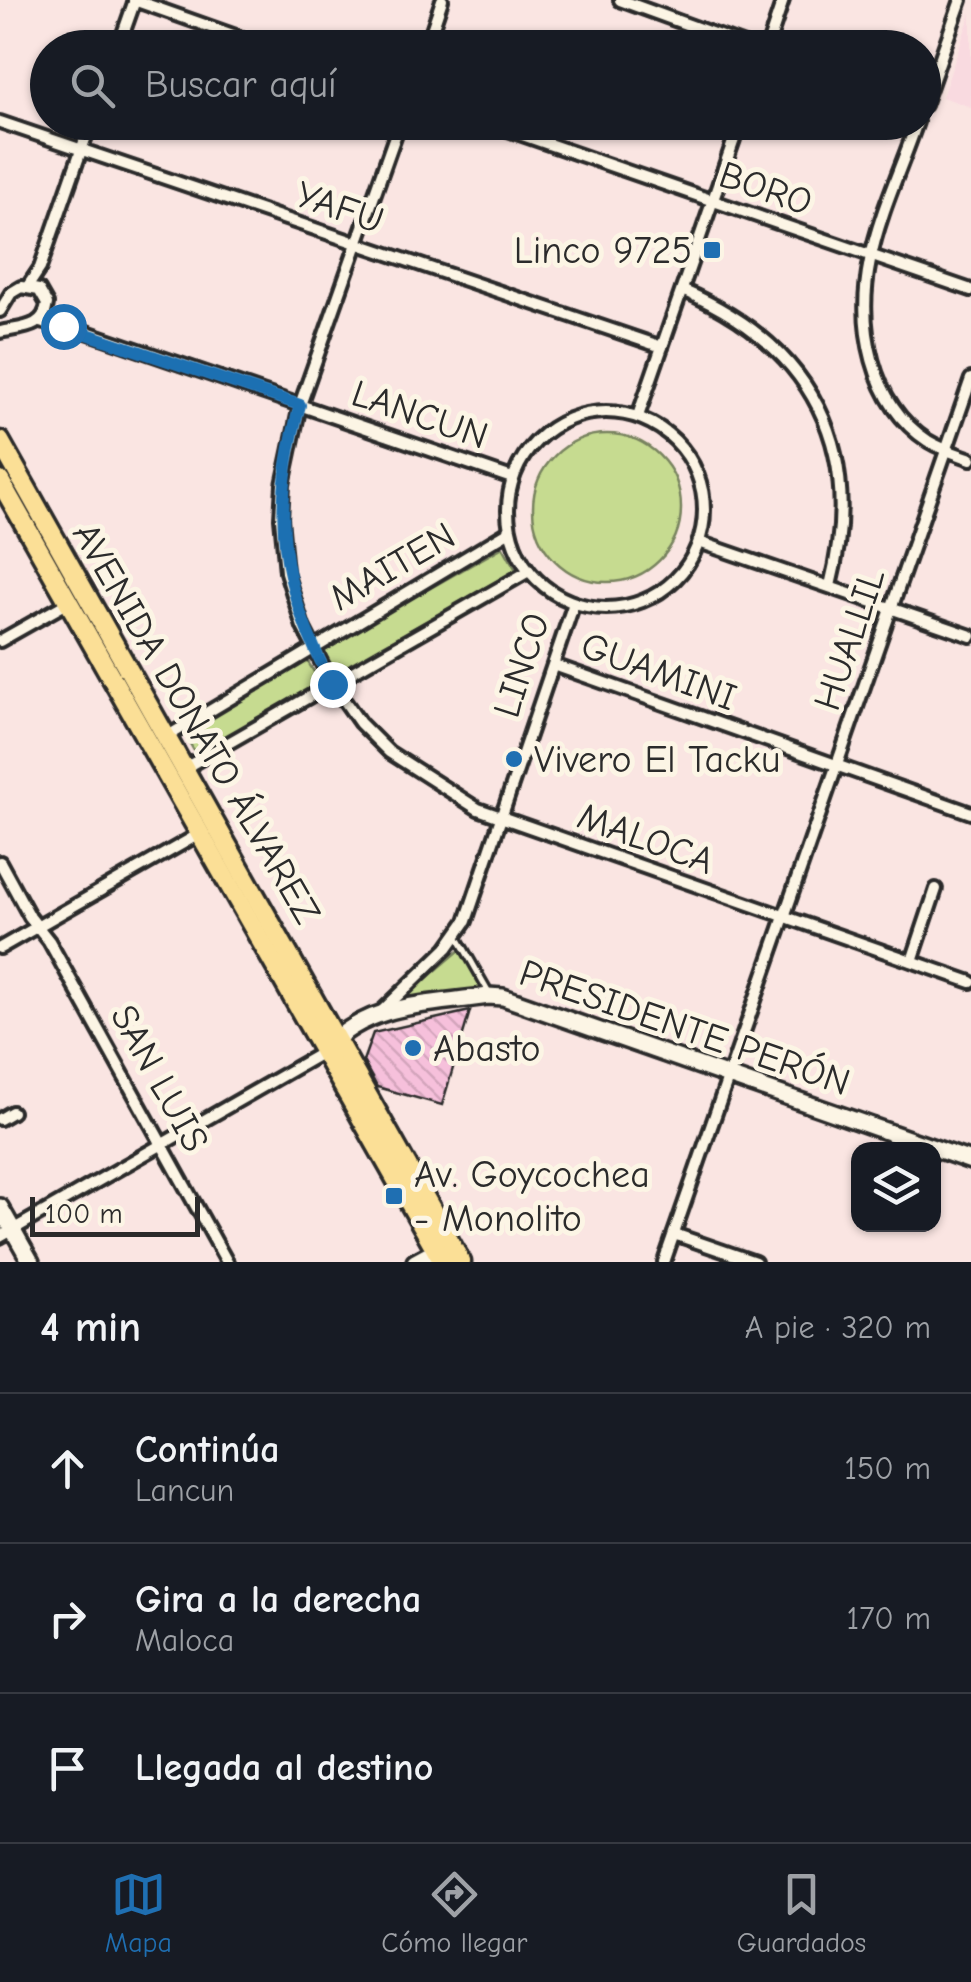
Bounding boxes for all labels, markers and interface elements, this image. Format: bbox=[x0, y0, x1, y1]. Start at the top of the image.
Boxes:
search box bbox=[30, 30, 941, 140]
icon: search bbox=[65, 58, 120, 113]
text: Buscar aquí bbox=[145, 63, 337, 107]
street label: BORO bbox=[714, 153, 818, 225]
street label: YAFU bbox=[290, 173, 389, 243]
place label: Linco 9725 bbox=[514, 229, 692, 273]
marker: Linco 9725 bbox=[701, 239, 723, 261]
route start bbox=[41, 304, 87, 350]
street label: LANCUN bbox=[346, 371, 493, 459]
street label: MAITEN bbox=[322, 514, 463, 620]
street label: AVENIDA DONATO ÁLVAREZ bbox=[63, 515, 330, 932]
street label: HUALLIL bbox=[805, 563, 895, 716]
street label: LINCO bbox=[485, 608, 559, 723]
street label: GUAMINI bbox=[575, 624, 742, 720]
route end bbox=[310, 662, 356, 708]
place label: Vivero El Tacku bbox=[534, 738, 780, 782]
marker: Vivero El Tacku bbox=[503, 748, 525, 770]
street label: MALOCA bbox=[572, 794, 720, 884]
street label: PRESIDENTE PERÓN bbox=[514, 950, 856, 1105]
street label: SAN LUIS bbox=[101, 998, 217, 1159]
place label: Abasto bbox=[433, 1027, 541, 1071]
marker: Abasto bbox=[402, 1037, 424, 1059]
map controls bbox=[851, 1142, 941, 1232]
button: layers bbox=[851, 1142, 941, 1232]
place label: Av. Goycochea - Monolito bbox=[414, 1153, 650, 1241]
marker: Av. Goycochea - Monolito bbox=[383, 1185, 405, 1207]
scale bar bbox=[30, 1192, 200, 1236]
text: 100 m bbox=[45, 1198, 123, 1230]
text: 4 min bbox=[40, 1303, 141, 1352]
text: A pie · 320 m bbox=[745, 1309, 931, 1346]
text: Continúa bbox=[135, 1428, 279, 1472]
icon: ahead bbox=[40, 1441, 95, 1496]
text: 150 m bbox=[844, 1450, 931, 1487]
text: Lancun bbox=[135, 1472, 234, 1509]
text: Gira a la derecha bbox=[135, 1578, 421, 1622]
icon: right bbox=[40, 1591, 95, 1646]
text: 170 m bbox=[847, 1600, 931, 1637]
text: Maloca bbox=[135, 1622, 234, 1659]
icon: arrive bbox=[40, 1741, 95, 1796]
text: Llegada al destino bbox=[135, 1746, 433, 1790]
tab: Mapa bbox=[105, 1867, 172, 1959]
tab: Cómo llegar bbox=[381, 1867, 527, 1959]
tab: Guardados bbox=[737, 1867, 866, 1959]

